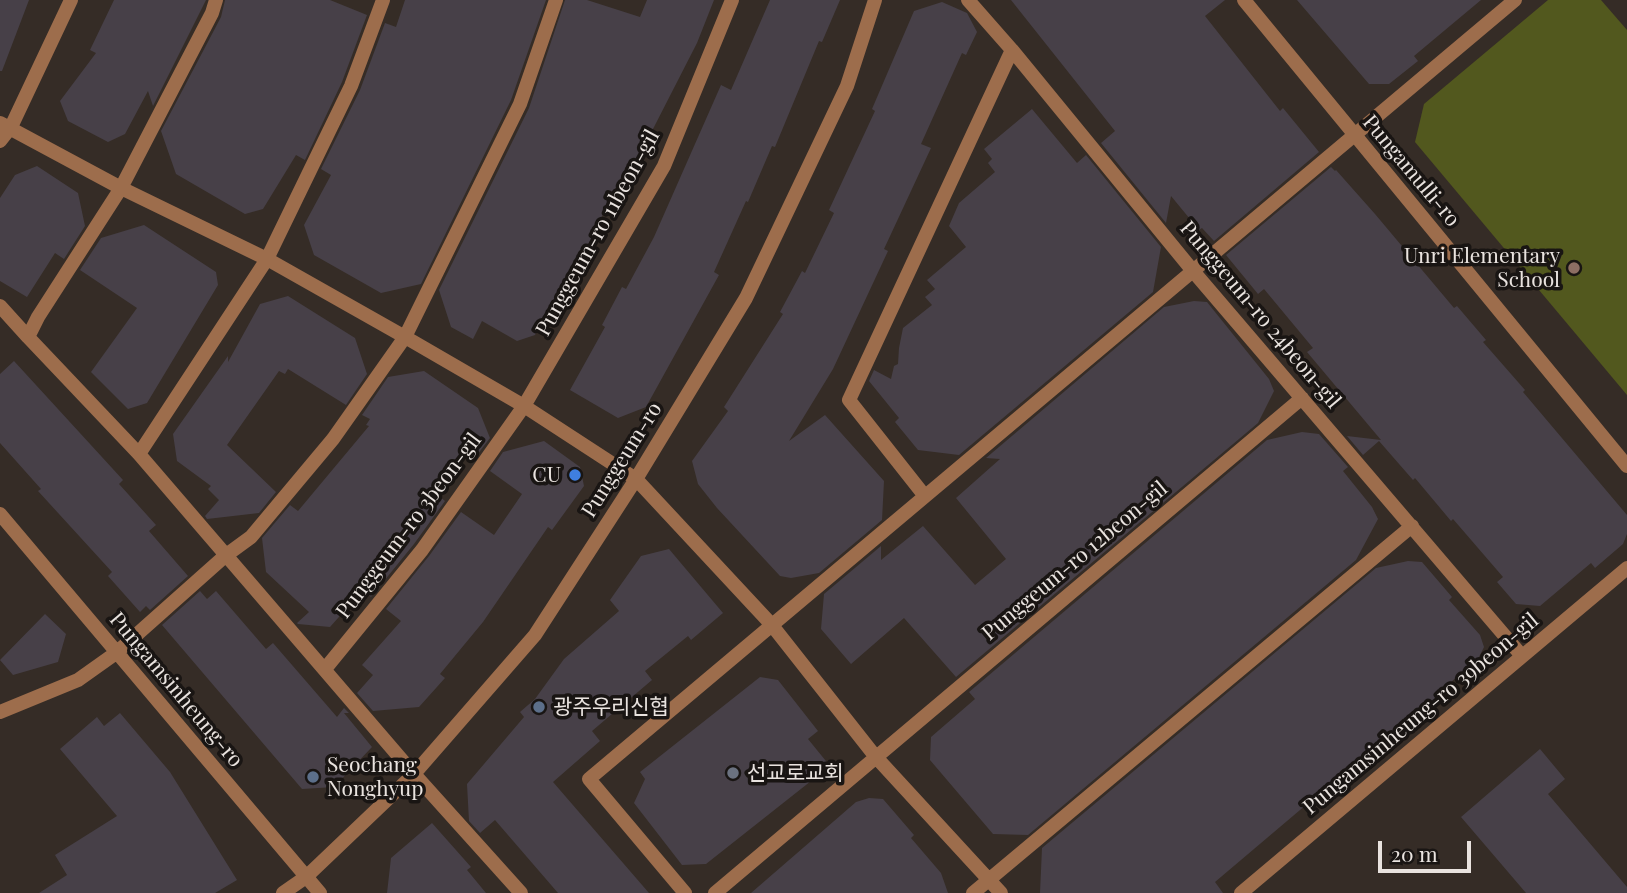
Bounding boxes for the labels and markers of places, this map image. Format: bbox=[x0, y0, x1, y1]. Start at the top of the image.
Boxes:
place label: Unri Elementary School bbox=[1404, 243, 1560, 293]
marker: Unri Elementary School bbox=[1566, 260, 1582, 276]
place label: CU bbox=[532, 462, 561, 488]
marker: CU bbox=[567, 467, 583, 483]
place label: 광주우리신협 bbox=[553, 694, 669, 720]
marker: 광주우리신협 bbox=[531, 699, 547, 715]
place label: Seochang Nonghyup bbox=[327, 752, 424, 802]
place label: 선교로교회 bbox=[747, 760, 844, 786]
marker: 선교로교회 bbox=[725, 765, 741, 781]
marker: Seochang Nonghyup bbox=[305, 769, 321, 785]

